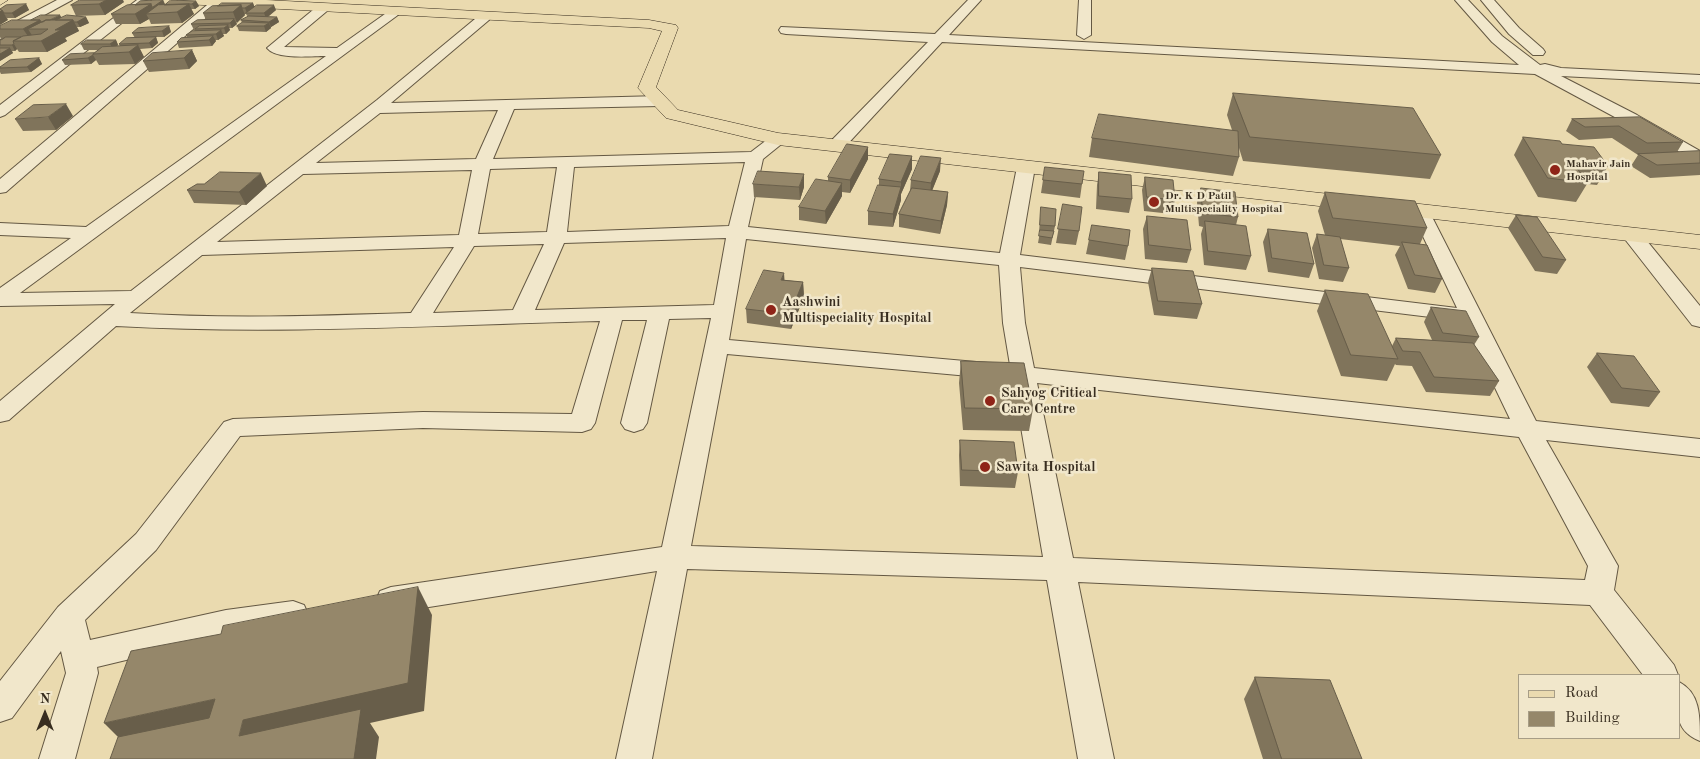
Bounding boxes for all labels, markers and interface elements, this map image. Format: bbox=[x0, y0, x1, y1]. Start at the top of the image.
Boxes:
place label: Mahavir Jain Hospital bbox=[1566, 157, 1630, 183]
marker: Mahavir Jain Hospital bbox=[1548, 163, 1562, 177]
place label: Dr. K D Patil Multispeciality Hospital bbox=[1165, 189, 1282, 215]
marker: Dr. K D Patil Multispeciality Hospital bbox=[1147, 195, 1161, 209]
place label: Aashwini Multispeciality Hospital bbox=[782, 294, 931, 326]
marker: Aashwini Multispeciality Hospital bbox=[764, 303, 778, 317]
place label: Sahyog Critical Care Centre bbox=[1001, 385, 1097, 418]
marker: Sahyog Critical Care Centre bbox=[983, 394, 997, 408]
place label: Sawita Hospital bbox=[996, 459, 1095, 475]
marker: Sawita Hospital bbox=[978, 460, 992, 474]
legend bbox=[1518, 674, 1680, 739]
text: Road bbox=[1565, 686, 1598, 701]
north arrow bbox=[20, 689, 70, 739]
text: N bbox=[40, 692, 50, 706]
text: Building bbox=[1565, 711, 1620, 726]

